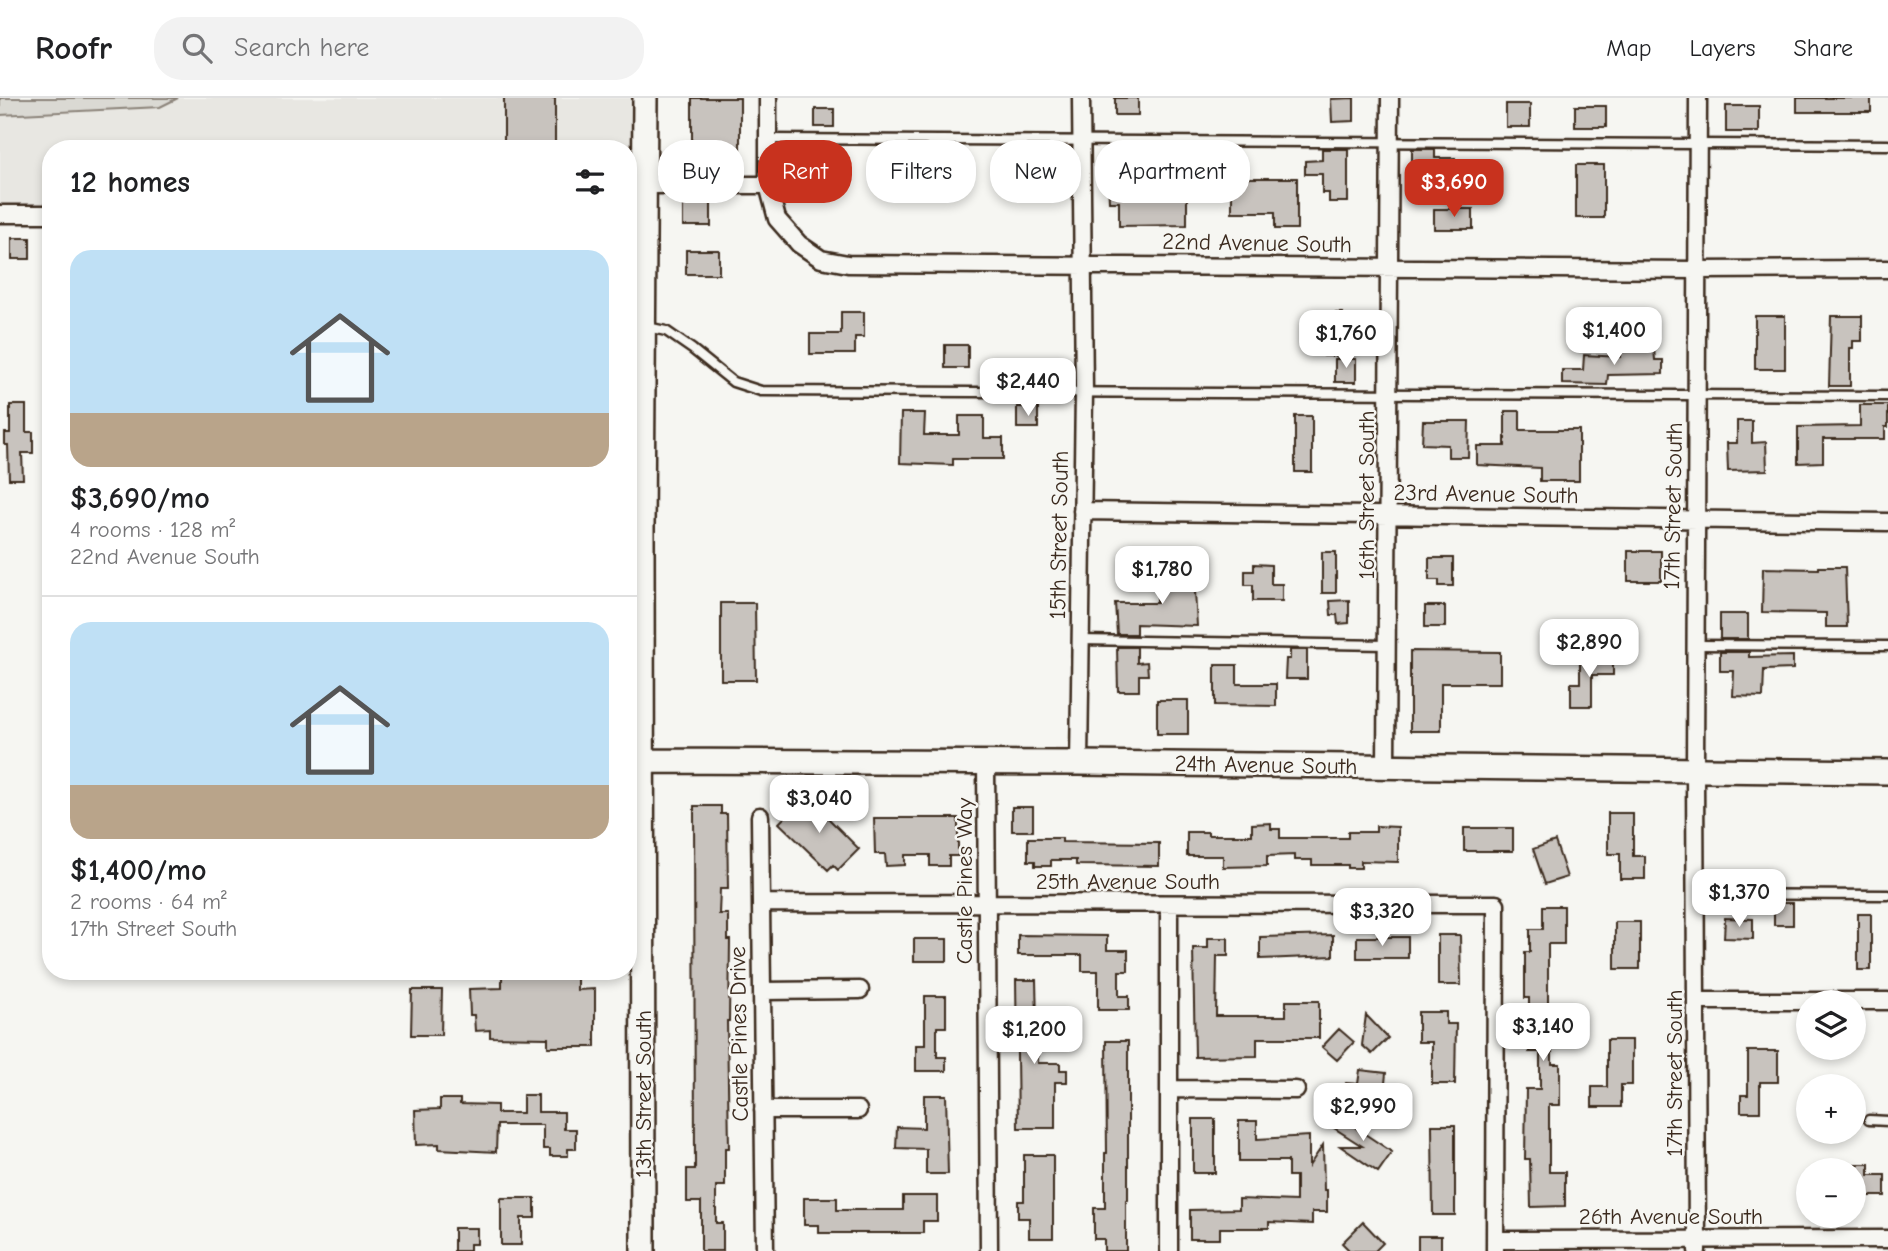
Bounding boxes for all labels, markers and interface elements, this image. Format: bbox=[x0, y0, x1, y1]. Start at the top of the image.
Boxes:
search box bbox=[154, 17, 644, 80]
text: Roofr bbox=[35, 29, 112, 67]
icon: search bbox=[178, 29, 216, 67]
text: Search here bbox=[234, 33, 369, 63]
text: Map bbox=[1606, 34, 1652, 62]
text: Layers bbox=[1690, 34, 1755, 62]
text: Share bbox=[1793, 34, 1853, 62]
chip: Buy bbox=[658, 140, 744, 203]
chip: Rent bbox=[758, 140, 852, 203]
chip: Filters bbox=[866, 140, 976, 203]
chip: New bbox=[990, 140, 1081, 203]
chip: Apartment bbox=[1095, 140, 1250, 203]
pin: $3,690 bbox=[1397, 159, 1511, 219]
icon: filters bbox=[571, 163, 609, 201]
text: 12 homes bbox=[70, 165, 190, 200]
text: $3,690 bbox=[1421, 168, 1487, 195]
street label: 22nd Avenue South bbox=[1162, 228, 1352, 258]
icon: home bbox=[277, 295, 403, 421]
pin: $1,400 bbox=[1557, 308, 1671, 367]
pin: $1,760 bbox=[1289, 310, 1403, 370]
text: $1,400 bbox=[1582, 316, 1646, 343]
text: $1,760 bbox=[1315, 319, 1377, 346]
pin: $2,440 bbox=[971, 358, 1085, 418]
text: $2,440 bbox=[996, 367, 1060, 394]
street label: 16th Street South bbox=[1353, 411, 1380, 579]
street label: 17th Street South bbox=[1658, 422, 1688, 590]
street label: 15th Street South bbox=[1044, 450, 1074, 620]
street label: 23rd Avenue South bbox=[1393, 479, 1579, 509]
text: $3,690/mo bbox=[70, 481, 210, 516]
text: 4 rooms · 128 m² bbox=[70, 516, 235, 543]
text: 22nd Avenue South bbox=[70, 543, 260, 570]
pin: $1,780 bbox=[1105, 546, 1219, 606]
text: $1,780 bbox=[1131, 555, 1193, 582]
pin: $2,890 bbox=[1532, 620, 1646, 679]
text: $2,890 bbox=[1556, 628, 1622, 655]
icon: home bbox=[277, 667, 403, 793]
street label: 24th Avenue South bbox=[1174, 750, 1358, 780]
pin: $3,040 bbox=[762, 776, 876, 835]
text: $3,040 bbox=[786, 784, 852, 811]
street label: Castle Pines Way bbox=[951, 797, 978, 964]
text: $1,400/mo bbox=[70, 853, 207, 888]
street label: 25th Avenue South bbox=[1036, 868, 1220, 895]
pin: $1,370 bbox=[1682, 870, 1796, 929]
text: $1,370 bbox=[1708, 878, 1770, 905]
text: 2 rooms · 64 m² bbox=[70, 888, 227, 915]
pin: $3,320 bbox=[1325, 888, 1439, 948]
text: $3,320 bbox=[1349, 897, 1415, 924]
text: 17th Street South bbox=[70, 915, 237, 942]
street label: Castle Pines Drive bbox=[724, 946, 754, 1122]
street label: 17th Street South bbox=[1661, 989, 1688, 1157]
map controls bbox=[1796, 990, 1866, 1228]
button: layers bbox=[1796, 990, 1866, 1060]
pin: $3,140 bbox=[1486, 1004, 1600, 1063]
pin: $1,200 bbox=[977, 1006, 1091, 1066]
street label: 13th Street South bbox=[630, 1010, 657, 1178]
text: $3,140 bbox=[1512, 1012, 1574, 1039]
text: $1,200 bbox=[1001, 1015, 1067, 1042]
button: + bbox=[1796, 1074, 1866, 1144]
pin: $2,990 bbox=[1306, 1084, 1420, 1143]
text: $2,990 bbox=[1330, 1092, 1396, 1119]
button: − bbox=[1796, 1158, 1866, 1228]
street label: 26th Avenue South bbox=[1579, 1203, 1763, 1230]

